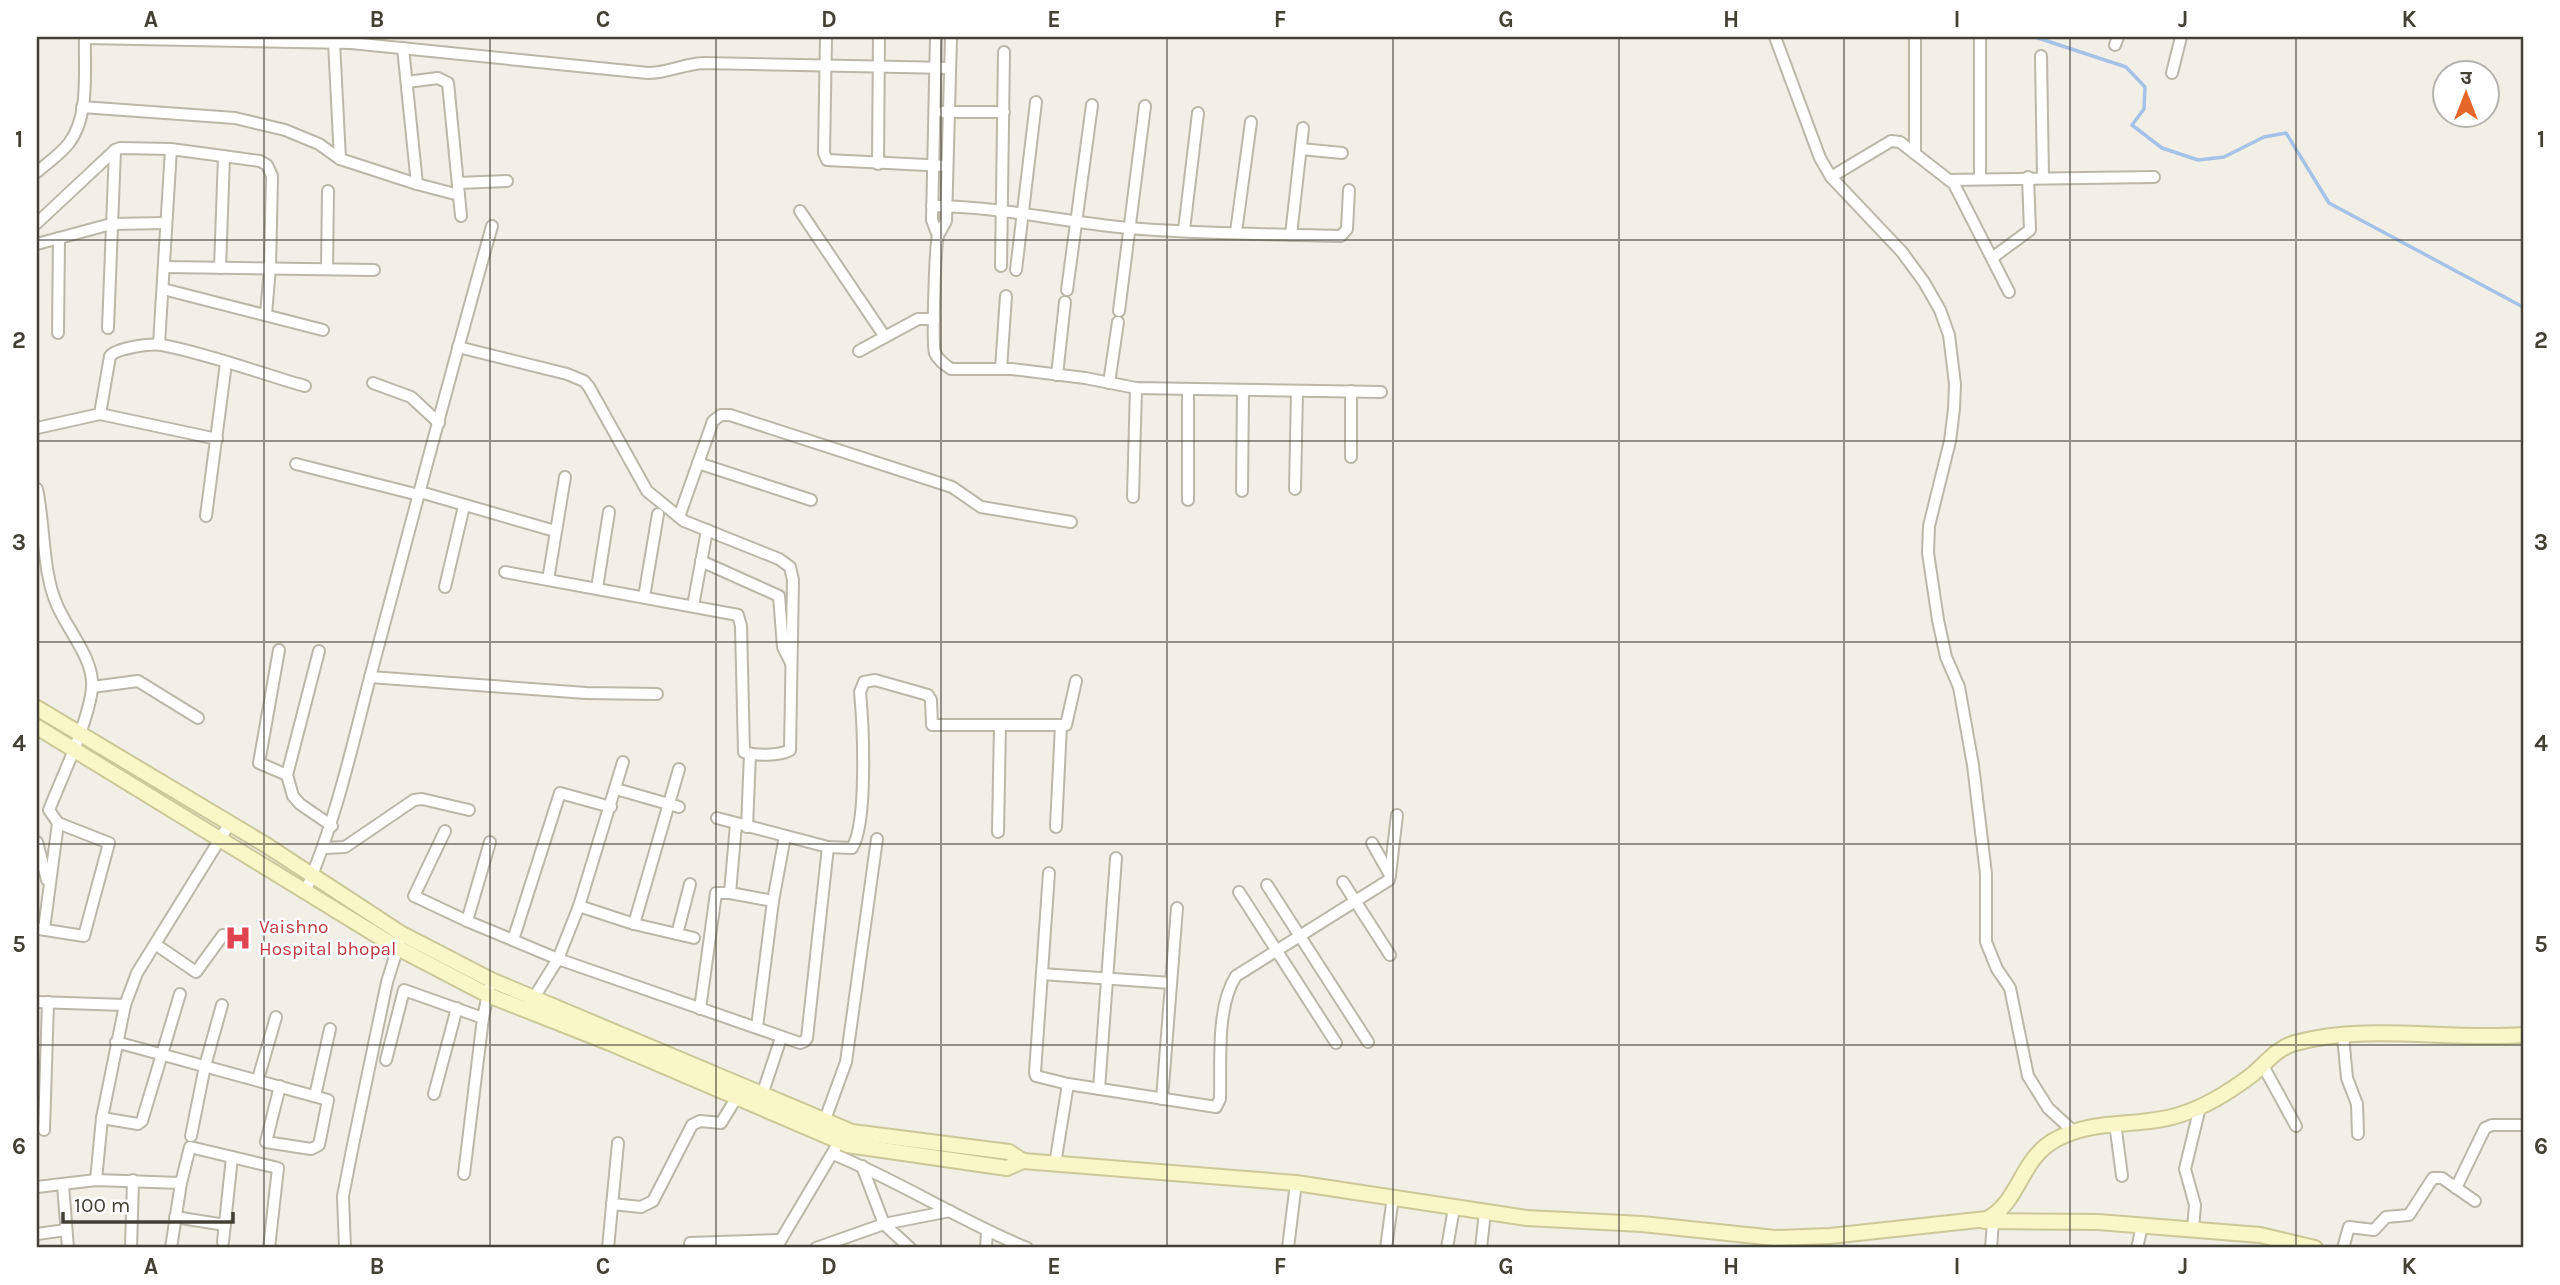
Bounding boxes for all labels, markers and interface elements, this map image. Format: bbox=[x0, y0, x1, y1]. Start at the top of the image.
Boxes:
text: A bbox=[144, 6, 158, 33]
text: B bbox=[370, 6, 384, 33]
text: C bbox=[596, 6, 610, 33]
text: D bbox=[821, 6, 837, 33]
text: E bbox=[1047, 6, 1061, 33]
text: F bbox=[1274, 6, 1286, 33]
text: G bbox=[1498, 6, 1514, 33]
text: H bbox=[1723, 6, 1739, 33]
text: I bbox=[1953, 6, 1961, 33]
text: J bbox=[2178, 6, 2188, 33]
text: K bbox=[2401, 6, 2417, 33]
north arrow bbox=[2430, 60, 2500, 130]
text: उ bbox=[2460, 67, 2472, 89]
text: 1 bbox=[15, 126, 23, 153]
text: 1 bbox=[2537, 126, 2545, 153]
text: 2 bbox=[12, 327, 26, 354]
text: 2 bbox=[2534, 327, 2548, 354]
text: 3 bbox=[12, 529, 26, 556]
text: 3 bbox=[2534, 529, 2548, 556]
text: 4 bbox=[12, 730, 26, 757]
text: 4 bbox=[2534, 730, 2548, 757]
place label: Vaishno Hospital bhopal bbox=[259, 916, 396, 960]
hospital icon: Vaishno Hospital bhopal bbox=[223, 923, 253, 953]
text: 5 bbox=[12, 931, 26, 958]
text: 5 bbox=[2534, 931, 2548, 958]
text: 6 bbox=[12, 1133, 26, 1160]
text: 6 bbox=[2534, 1133, 2548, 1160]
scale bar bbox=[63, 1180, 233, 1224]
text: 100 m bbox=[74, 1193, 131, 1217]
text: A bbox=[144, 1253, 158, 1280]
text: B bbox=[370, 1253, 384, 1280]
text: C bbox=[596, 1253, 610, 1280]
text: D bbox=[821, 1253, 837, 1280]
text: E bbox=[1047, 1253, 1061, 1280]
text: F bbox=[1274, 1253, 1286, 1280]
text: G bbox=[1498, 1253, 1514, 1280]
text: H bbox=[1723, 1253, 1739, 1280]
text: I bbox=[1953, 1253, 1961, 1280]
text: J bbox=[2178, 1253, 2188, 1280]
text: K bbox=[2401, 1253, 2417, 1280]

